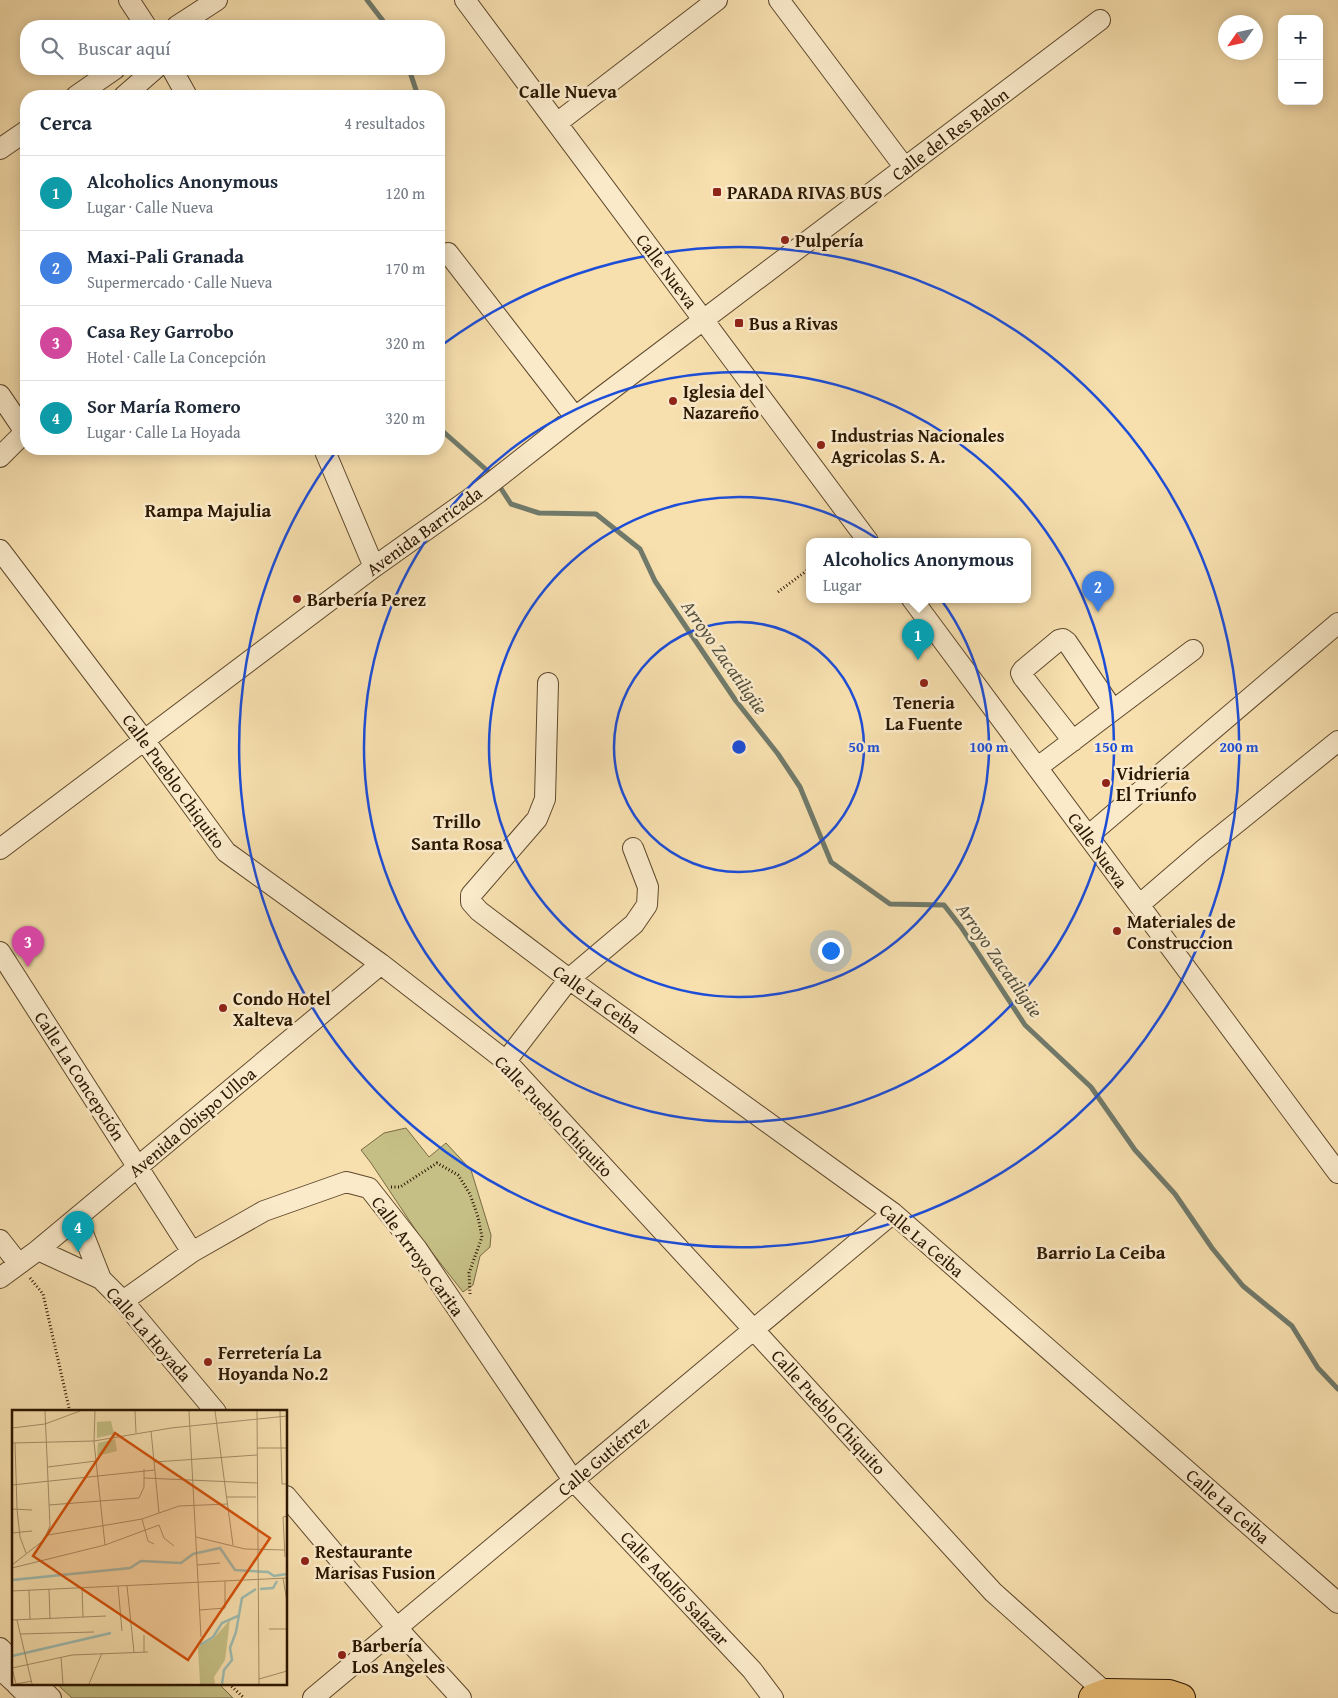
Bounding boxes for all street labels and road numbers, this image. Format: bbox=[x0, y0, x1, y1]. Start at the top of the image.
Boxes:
street label: Calle del Res Balon bbox=[886, 81, 1014, 187]
street label: Calle Nueva bbox=[630, 228, 705, 315]
street label: Avenida Barricada bbox=[360, 479, 488, 582]
street label: Calle Pueblo Chiquito bbox=[116, 708, 232, 854]
street label: Calle Nueva bbox=[1061, 807, 1135, 894]
street label: Calle La Ceiba bbox=[547, 958, 647, 1041]
street label: Calle La Concepción bbox=[28, 1006, 132, 1146]
street label: Calle Pueblo Chiquito bbox=[488, 1049, 620, 1183]
street label: Avenida Obispo Ulloa bbox=[122, 1060, 262, 1184]
street label: Calle Arroyo Carita bbox=[365, 1190, 471, 1322]
street label: Calle La Ceiba bbox=[874, 1196, 971, 1284]
street label: Calle La Hoyada bbox=[100, 1280, 198, 1388]
street label: Calle Pueblo Chiquito bbox=[765, 1343, 893, 1481]
street label: Calle Gutiérrez bbox=[551, 1410, 655, 1502]
street label: Calle La Ceiba bbox=[1180, 1462, 1276, 1550]
street label: Calle Adolfo Salazar bbox=[614, 1524, 736, 1652]

